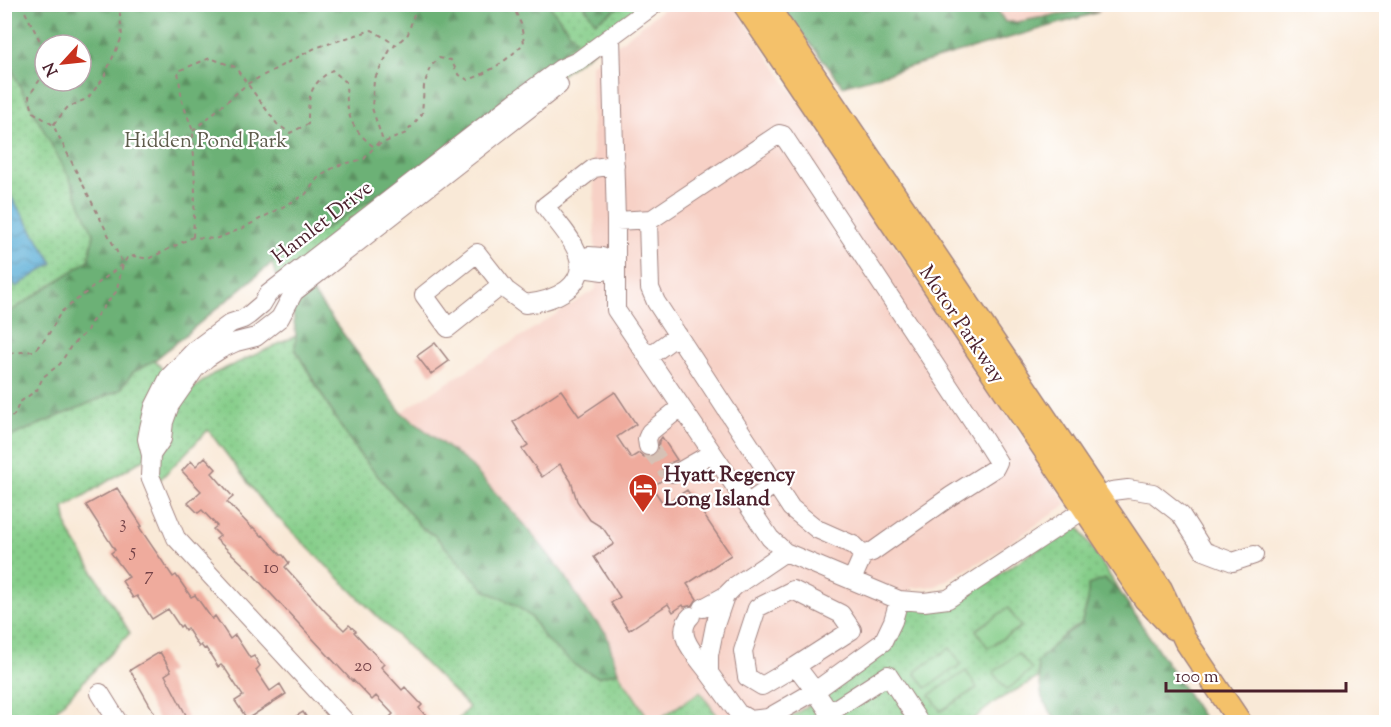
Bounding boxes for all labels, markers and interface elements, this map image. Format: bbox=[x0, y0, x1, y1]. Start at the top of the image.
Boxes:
north arrow bbox=[33, 33, 93, 93]
text: N bbox=[39, 58, 65, 80]
park label: Hidden Pond Park bbox=[124, 127, 288, 157]
street label: Hamlet Drive bbox=[266, 174, 380, 272]
street label: Motor Parkway bbox=[910, 260, 1012, 390]
place label: Hyatt Regency Long Island bbox=[664, 461, 796, 515]
hotel icon: Hyatt Regency Long Island bbox=[627, 472, 659, 514]
house number: 3 bbox=[119, 511, 127, 537]
house number: 5 bbox=[129, 539, 136, 565]
house number: 10 bbox=[263, 556, 279, 582]
house number: 7 bbox=[144, 563, 154, 589]
house number: 20 bbox=[354, 654, 372, 680]
scale bar bbox=[1166, 655, 1346, 693]
text: 100 m bbox=[1175, 665, 1219, 691]

